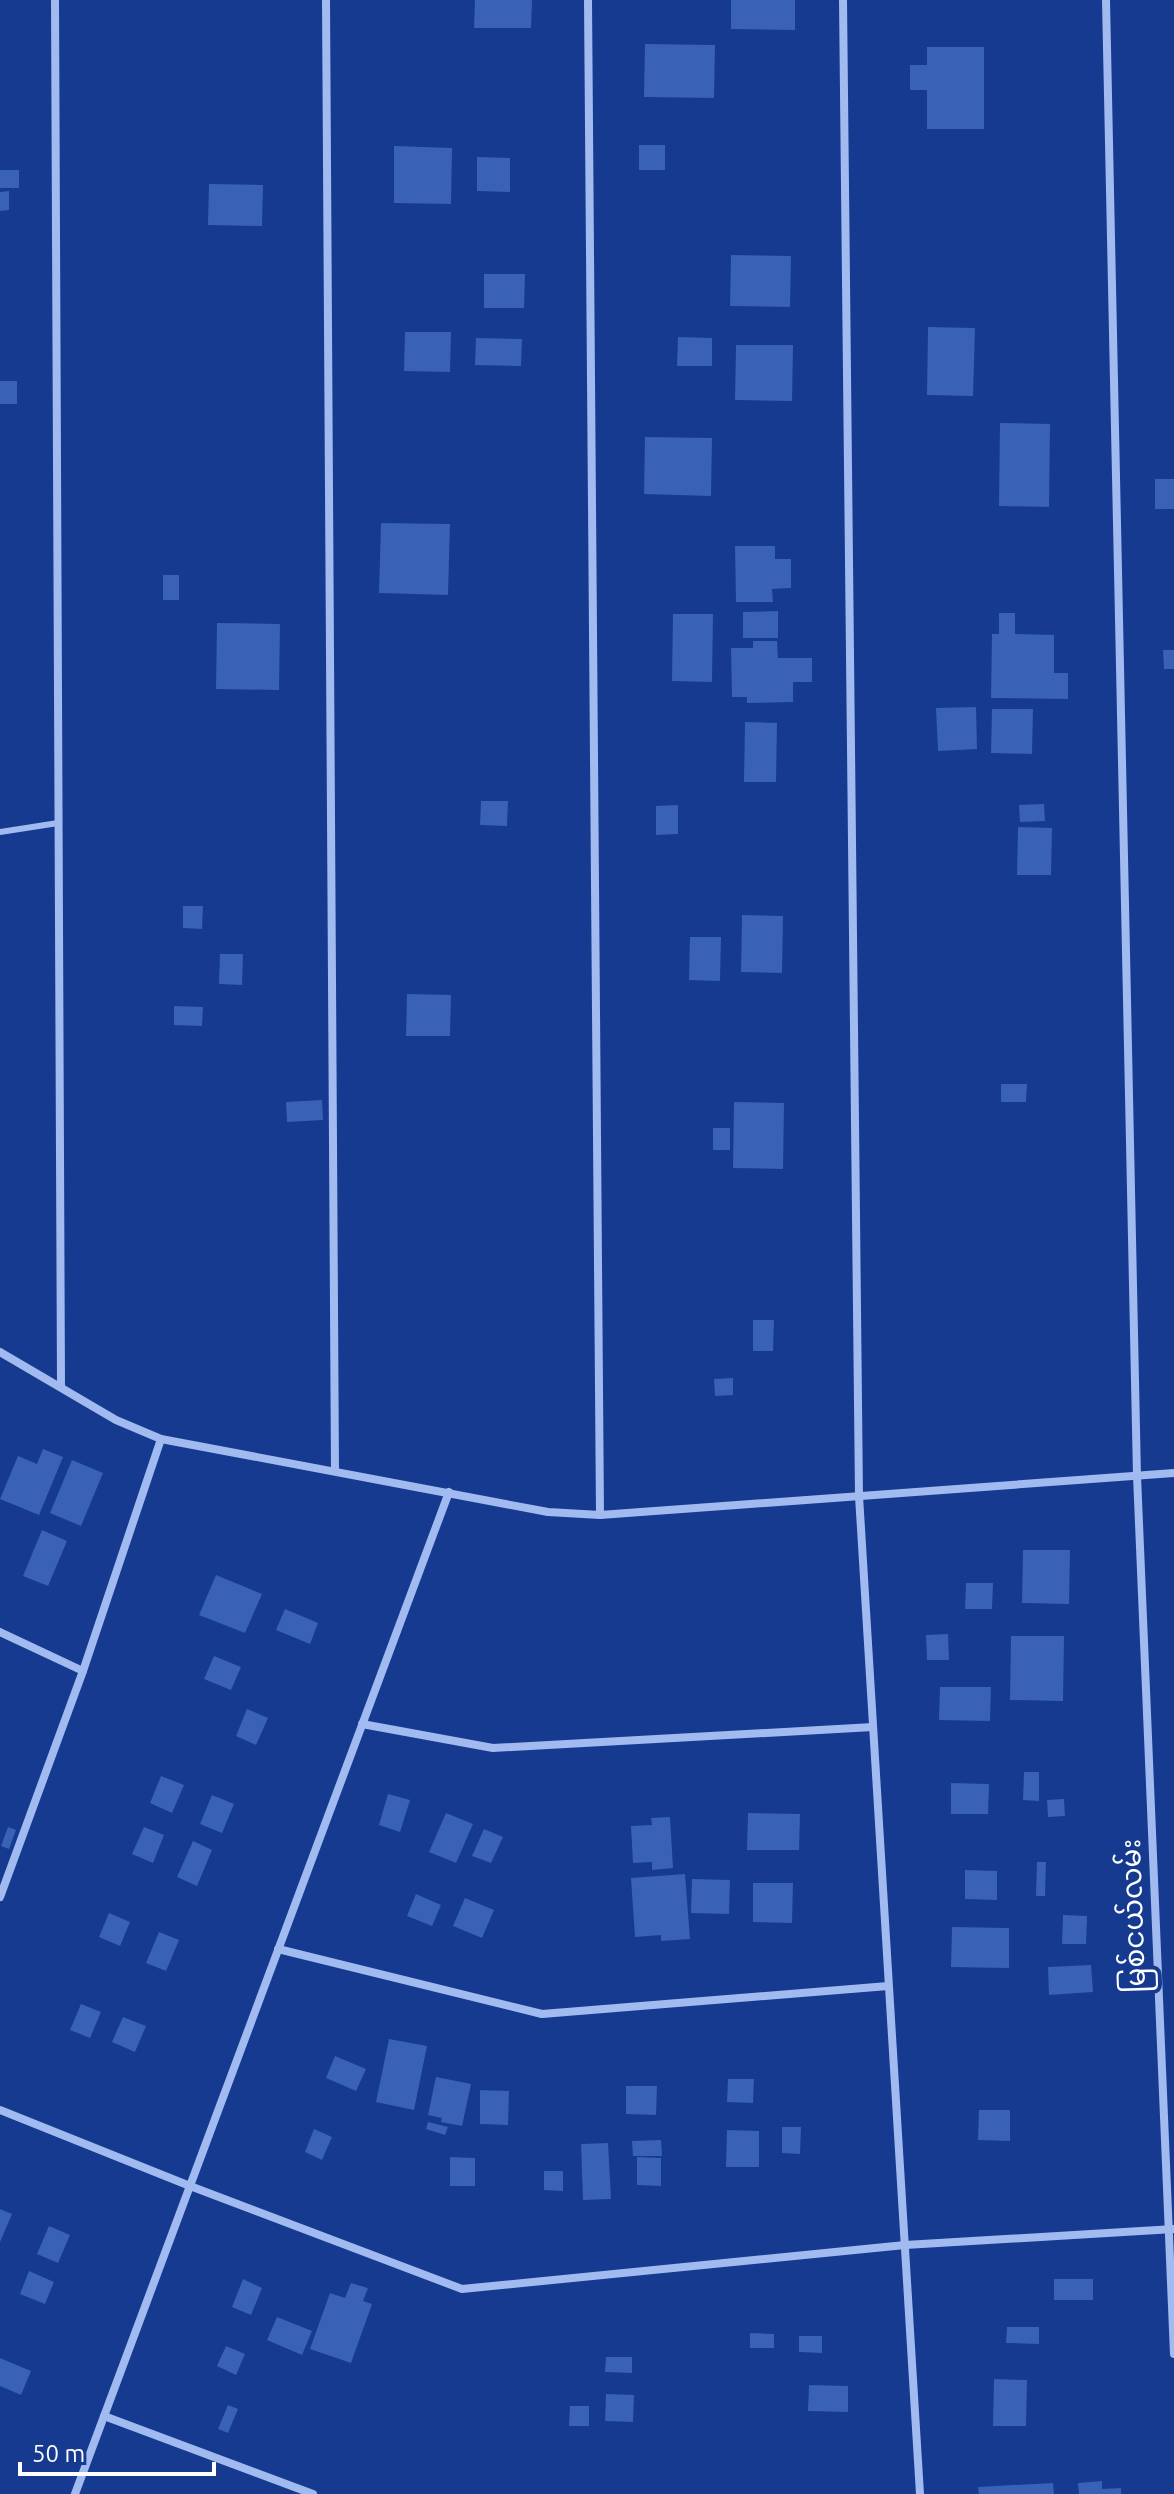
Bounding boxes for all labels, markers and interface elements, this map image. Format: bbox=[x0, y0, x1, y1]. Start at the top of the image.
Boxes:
street label: မြစ်ငယ်လမ်း bbox=[1112, 1838, 1158, 1994]
scale bar bbox=[20, 2426, 214, 2476]
text: 50 m bbox=[32, 2440, 85, 2467]

